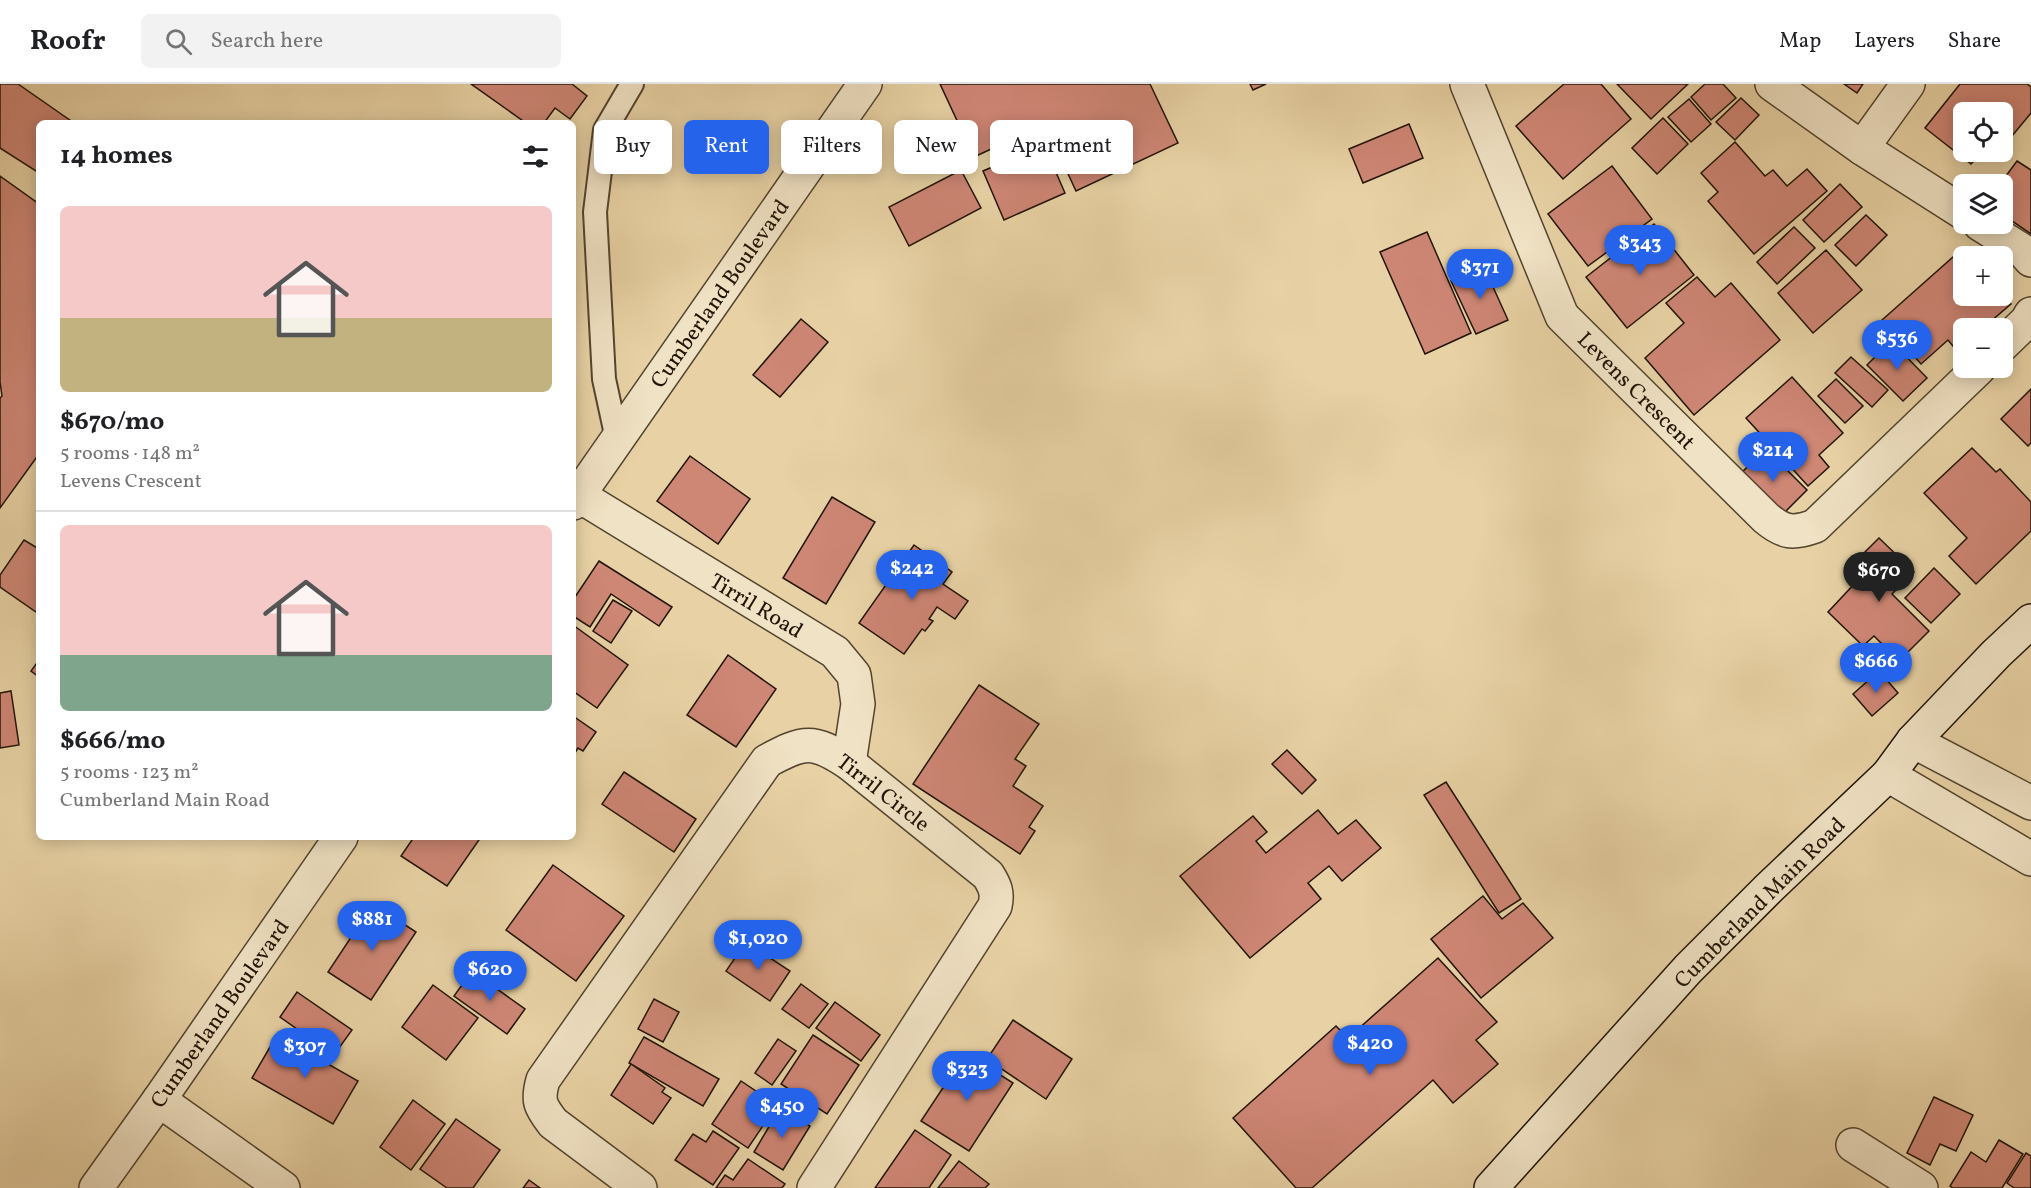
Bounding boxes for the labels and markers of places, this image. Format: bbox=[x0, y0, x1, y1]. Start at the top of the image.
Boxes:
pin: $343 bbox=[1604, 225, 1676, 276]
pin: $371 bbox=[1444, 249, 1516, 300]
pin: $536 bbox=[1861, 320, 1933, 371]
pin: $214 bbox=[1737, 432, 1809, 483]
pin: $242 bbox=[876, 550, 948, 601]
pin: $670 bbox=[1843, 552, 1915, 603]
pin: $666 bbox=[1840, 643, 1912, 694]
pin: $881 bbox=[336, 901, 408, 952]
pin: $1,020 bbox=[709, 920, 807, 971]
pin: $620 bbox=[454, 951, 526, 1002]
pin: $420 bbox=[1334, 1025, 1406, 1076]
pin: $307 bbox=[269, 1028, 341, 1079]
pin: $323 bbox=[931, 1051, 1003, 1102]
pin: $450 bbox=[746, 1088, 818, 1139]

